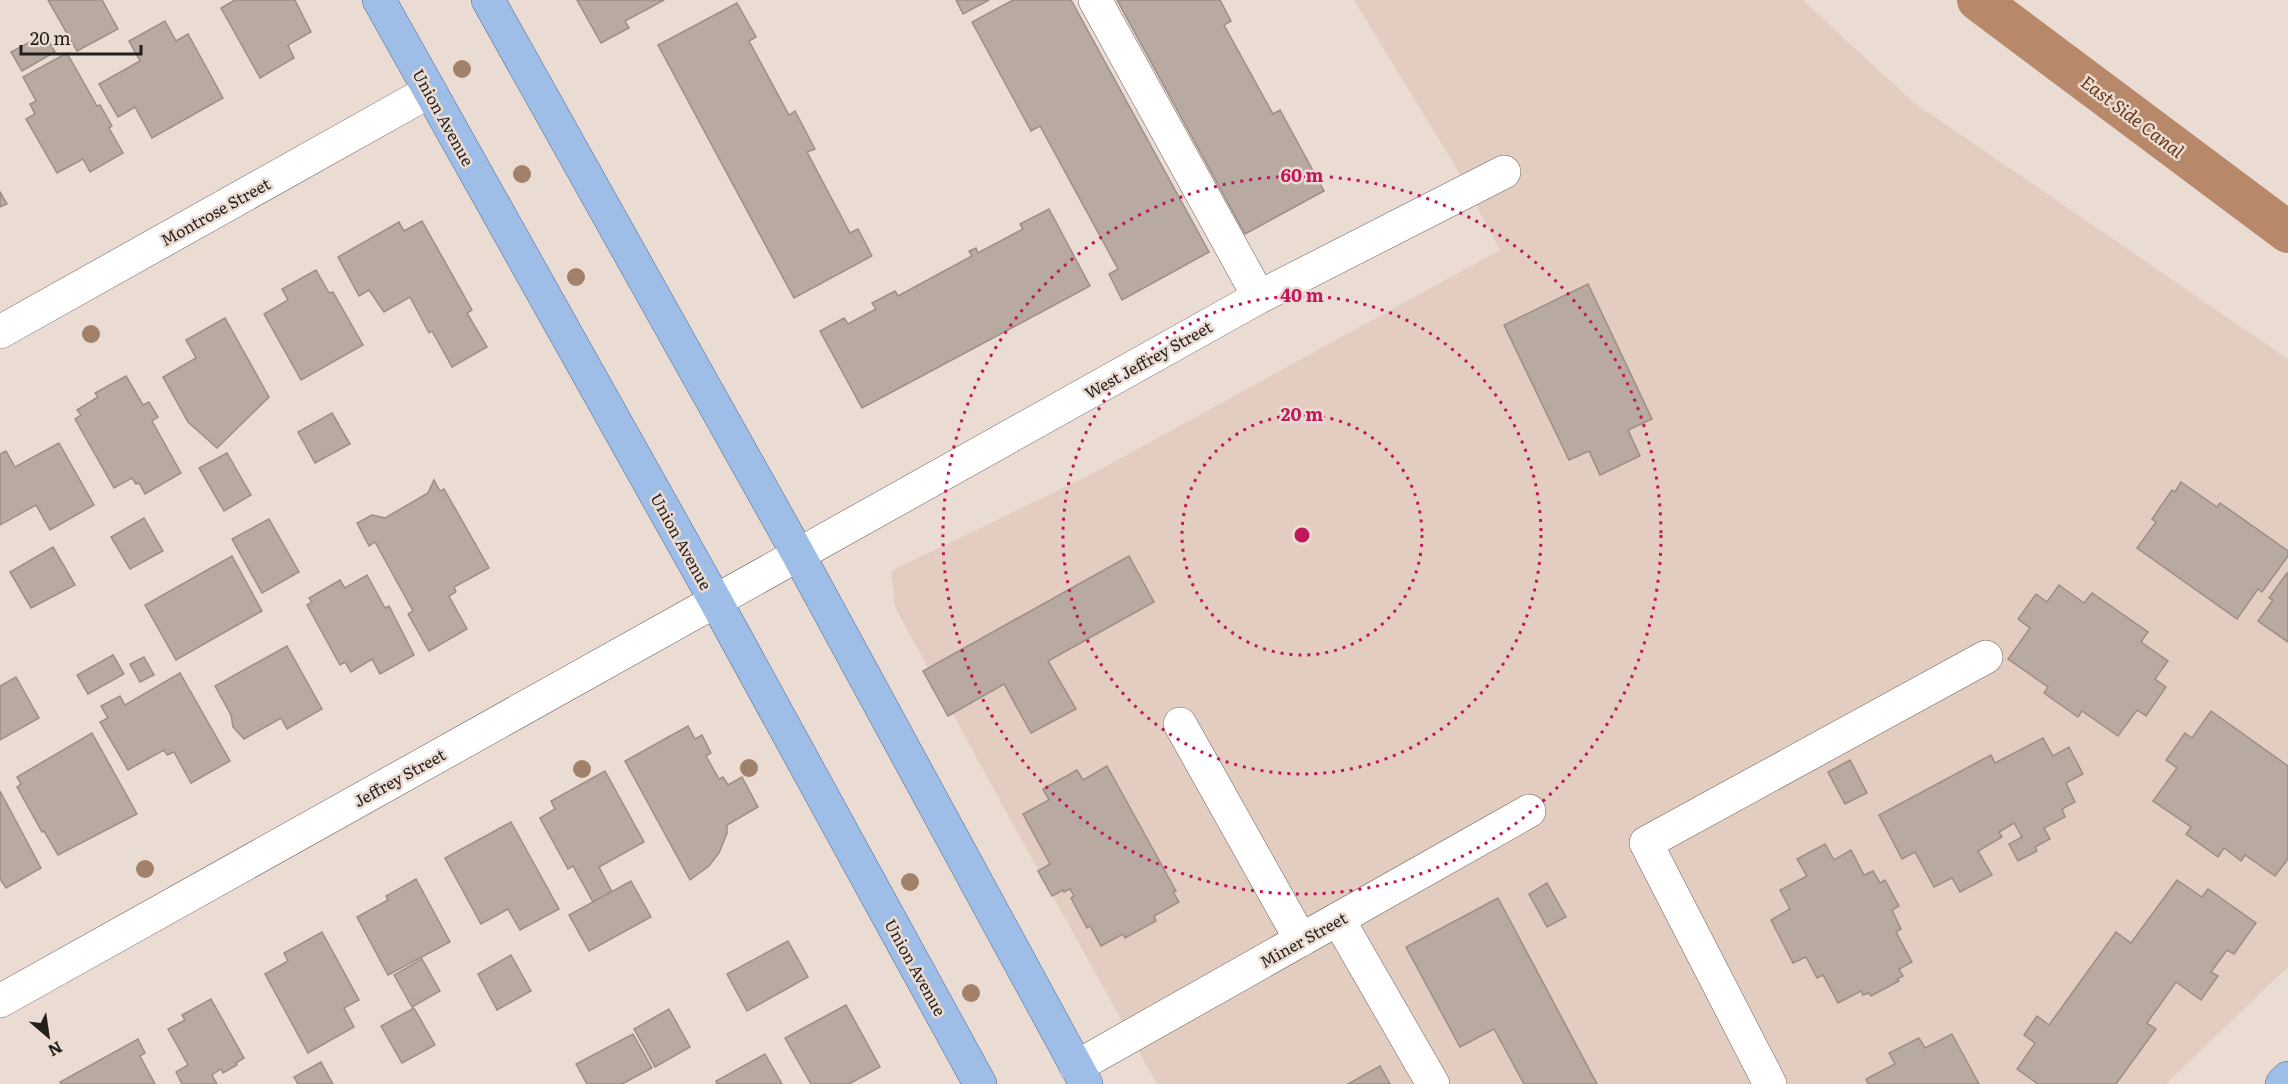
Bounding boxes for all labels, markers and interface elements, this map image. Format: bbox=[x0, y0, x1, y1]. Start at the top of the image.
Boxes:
scale bar bbox=[21, 18, 141, 56]
text: 20 m bbox=[30, 24, 71, 51]
street label: Union Avenue bbox=[407, 64, 481, 170]
water label: East Side Canal bbox=[2076, 68, 2191, 164]
text: 60 m bbox=[1280, 161, 1324, 188]
street label: Montrose Street bbox=[156, 171, 275, 251]
text: 40 m bbox=[1280, 281, 1324, 308]
street label: West Jeffrey Street bbox=[1080, 314, 1217, 404]
text: 20 m bbox=[1281, 400, 1323, 427]
street label: Union Avenue bbox=[645, 488, 719, 594]
centre of rings bbox=[1292, 525, 1312, 545]
street label: Jeffrey Street bbox=[349, 742, 450, 812]
street label: Miner Street bbox=[1255, 905, 1351, 973]
street label: Union Avenue bbox=[879, 914, 953, 1020]
north arrow bbox=[18, 1006, 78, 1066]
text: N bbox=[44, 1036, 67, 1064]

